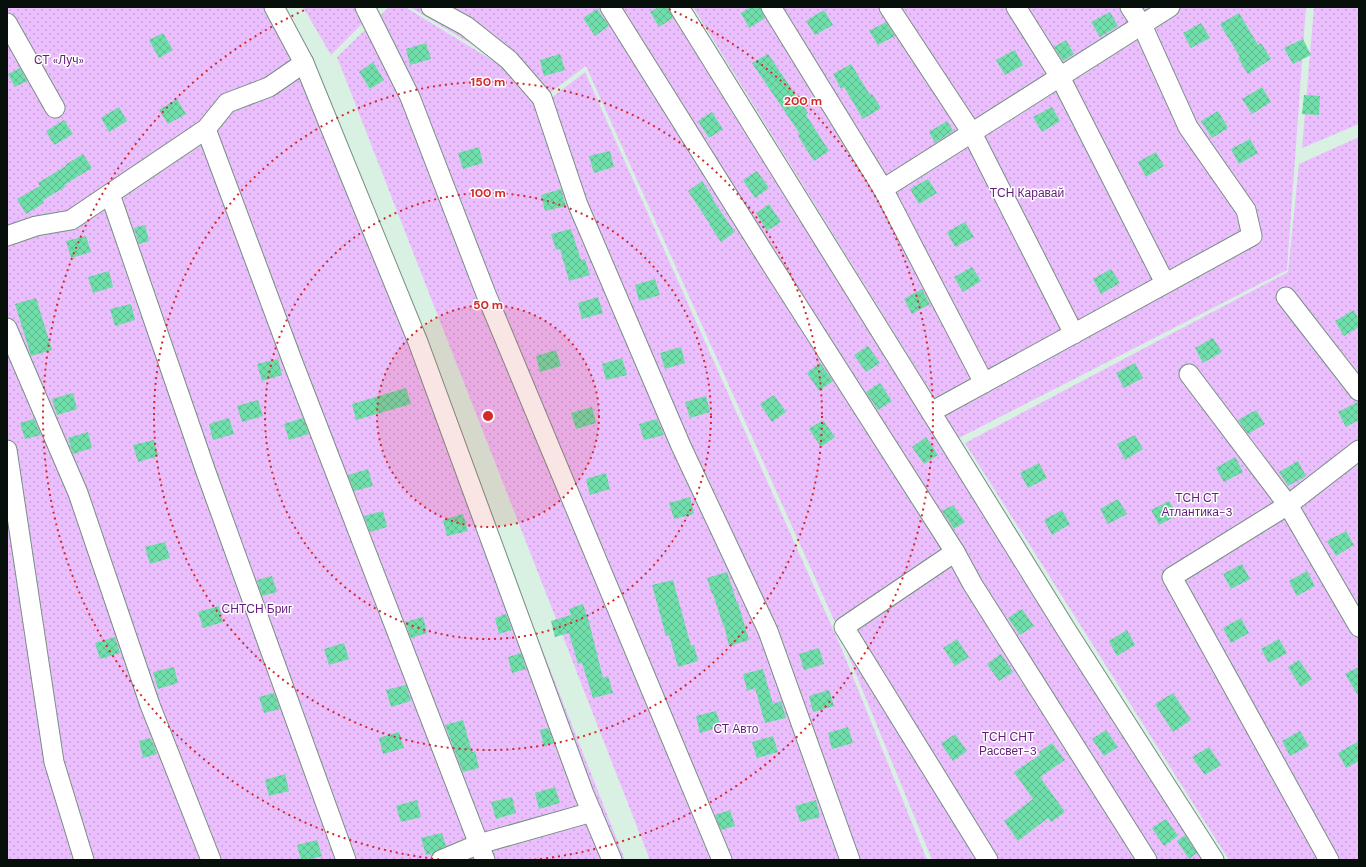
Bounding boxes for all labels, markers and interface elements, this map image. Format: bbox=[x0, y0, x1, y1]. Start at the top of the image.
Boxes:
park label: СТ «Луч» bbox=[34, 52, 84, 68]
text: 150 m bbox=[471, 74, 505, 90]
text: 200 m bbox=[784, 93, 822, 109]
text: 100 m bbox=[470, 185, 506, 201]
park label: ТСН Каравай bbox=[990, 185, 1064, 201]
text: 50 m bbox=[473, 297, 503, 313]
centre of rings bbox=[481, 409, 495, 423]
park label: ТСН СТ Атлантика-3 bbox=[1161, 490, 1233, 520]
park label: СНТСН Бриг bbox=[222, 601, 293, 617]
park label: СТ Авто bbox=[714, 721, 759, 737]
park label: ТСН СНТ Рассвет-3 bbox=[979, 729, 1037, 759]

